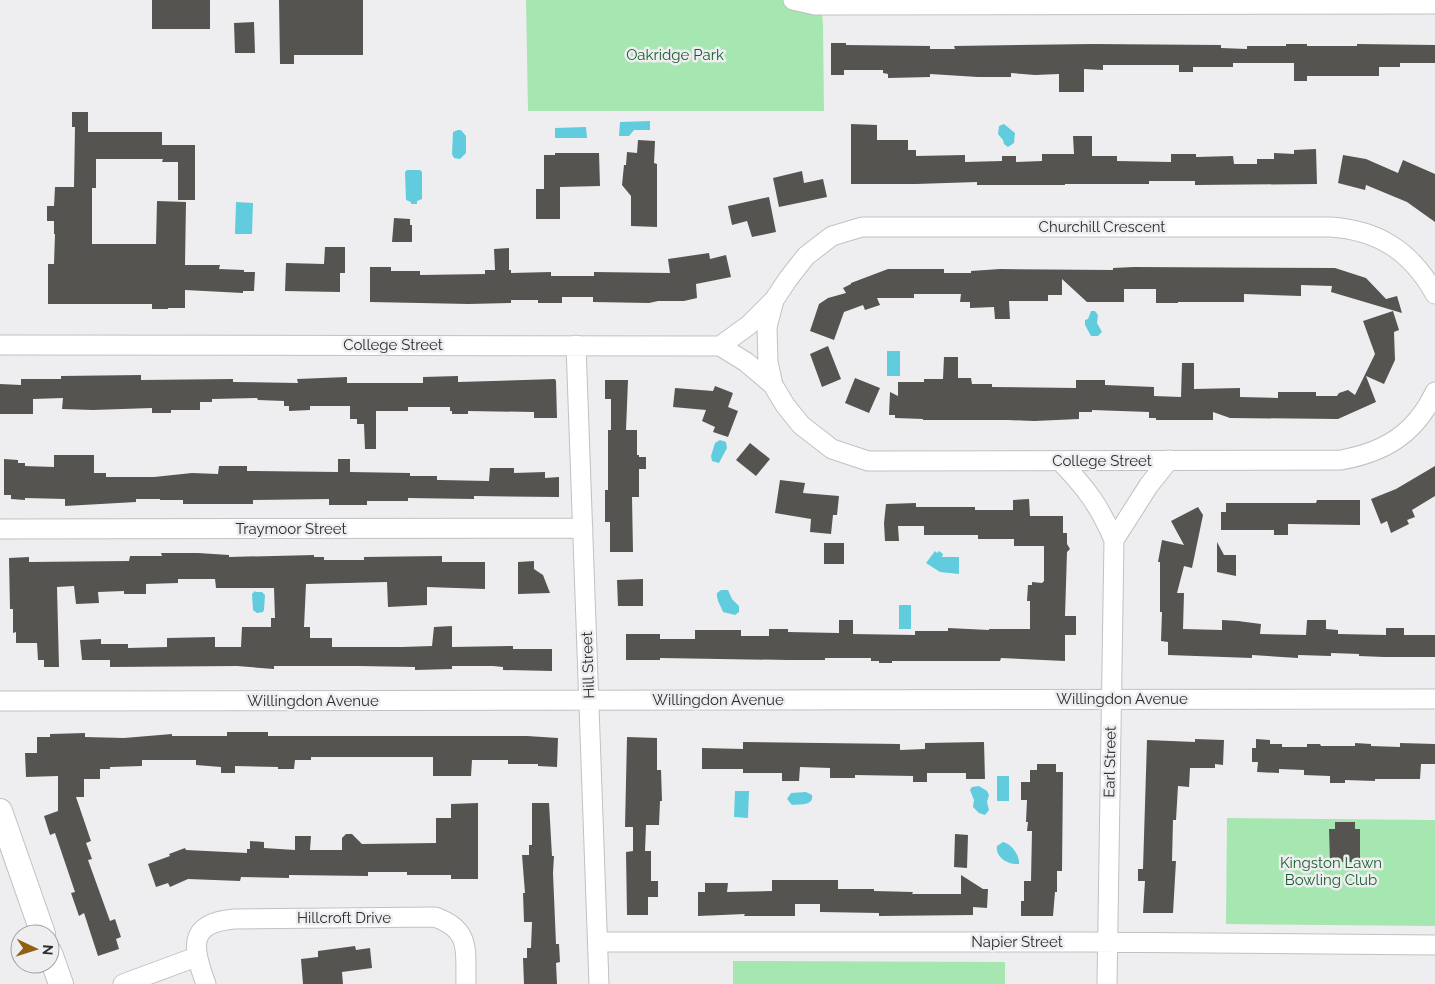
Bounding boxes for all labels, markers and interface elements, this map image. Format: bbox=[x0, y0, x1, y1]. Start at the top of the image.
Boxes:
park label: Oakridge Park bbox=[626, 46, 724, 64]
street label: Churchill Crescent bbox=[1039, 218, 1165, 236]
street label: College Street bbox=[343, 336, 443, 354]
street label: College Street bbox=[1052, 452, 1152, 470]
street label: Traymoor Street bbox=[235, 520, 347, 538]
street label: Hill Street bbox=[578, 631, 598, 699]
street label: Willingdon Avenue bbox=[1056, 690, 1188, 708]
street label: Willingdon Avenue bbox=[652, 691, 784, 709]
street label: Willingdon Avenue bbox=[247, 692, 379, 710]
street label: Earl Street bbox=[1100, 726, 1120, 798]
park label: Kingston Lawn Bowling Club bbox=[1280, 854, 1382, 889]
street label: Hillcroft Drive bbox=[297, 909, 391, 927]
north arrow bbox=[10, 924, 60, 974]
street label: Napier Street bbox=[971, 933, 1063, 951]
text: N bbox=[40, 944, 56, 956]

